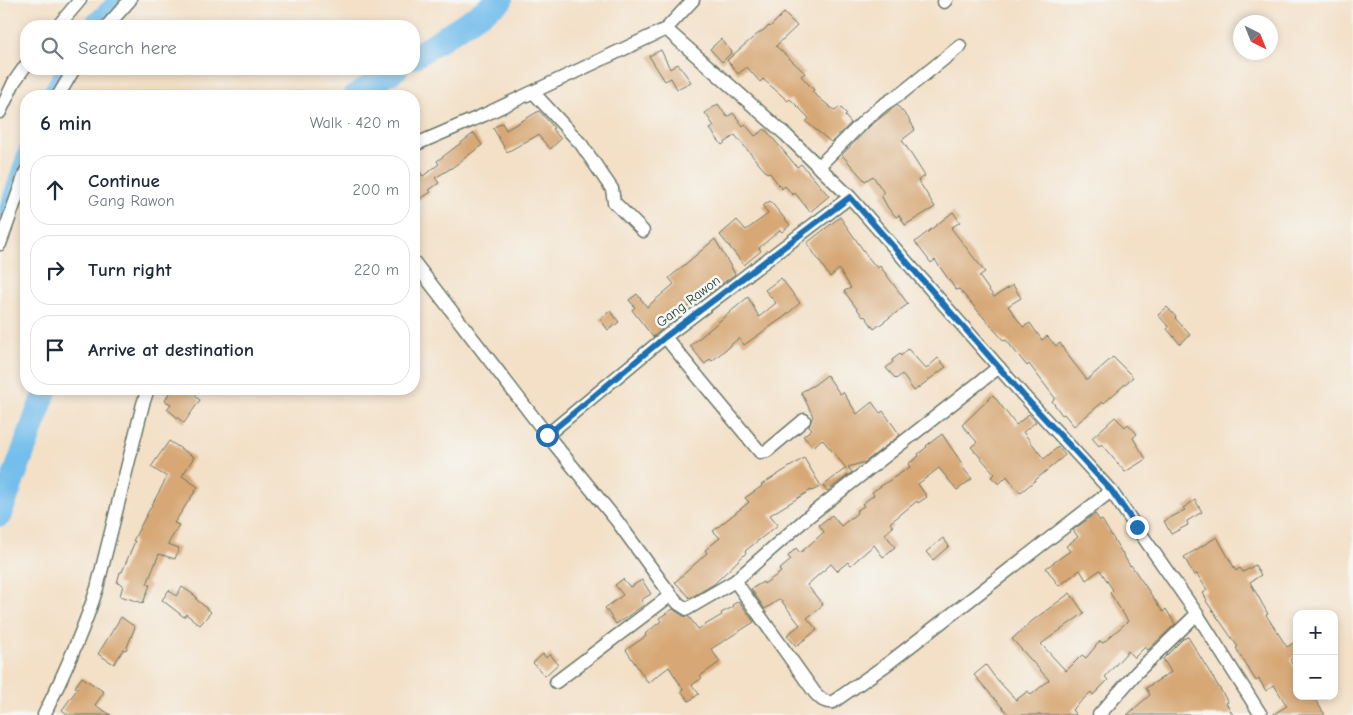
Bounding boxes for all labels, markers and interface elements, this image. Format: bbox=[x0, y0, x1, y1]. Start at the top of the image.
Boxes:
north arrow bbox=[1233, 15, 1278, 60]
search box bbox=[20, 20, 420, 75]
icon: search bbox=[38, 34, 66, 62]
text: Search here bbox=[78, 37, 177, 59]
text: 6 min bbox=[40, 111, 92, 135]
text: Walk · 420 m bbox=[310, 114, 400, 132]
text: Continue bbox=[88, 170, 160, 192]
icon: ahead bbox=[41, 176, 69, 204]
text: 200 m bbox=[353, 181, 399, 199]
text: Gang Rawon bbox=[88, 192, 175, 210]
icon: right bbox=[41, 256, 69, 284]
text: Turn right bbox=[88, 259, 172, 281]
text: 220 m bbox=[354, 261, 399, 279]
street label: Gang Rawon bbox=[653, 272, 724, 331]
icon: arrive bbox=[41, 336, 69, 364]
text: Arrive at destination bbox=[88, 339, 254, 361]
route start bbox=[536, 424, 559, 447]
route end bbox=[1126, 516, 1149, 539]
map controls bbox=[1293, 610, 1338, 700]
button: + bbox=[1293, 610, 1338, 655]
button: − bbox=[1293, 655, 1338, 700]

